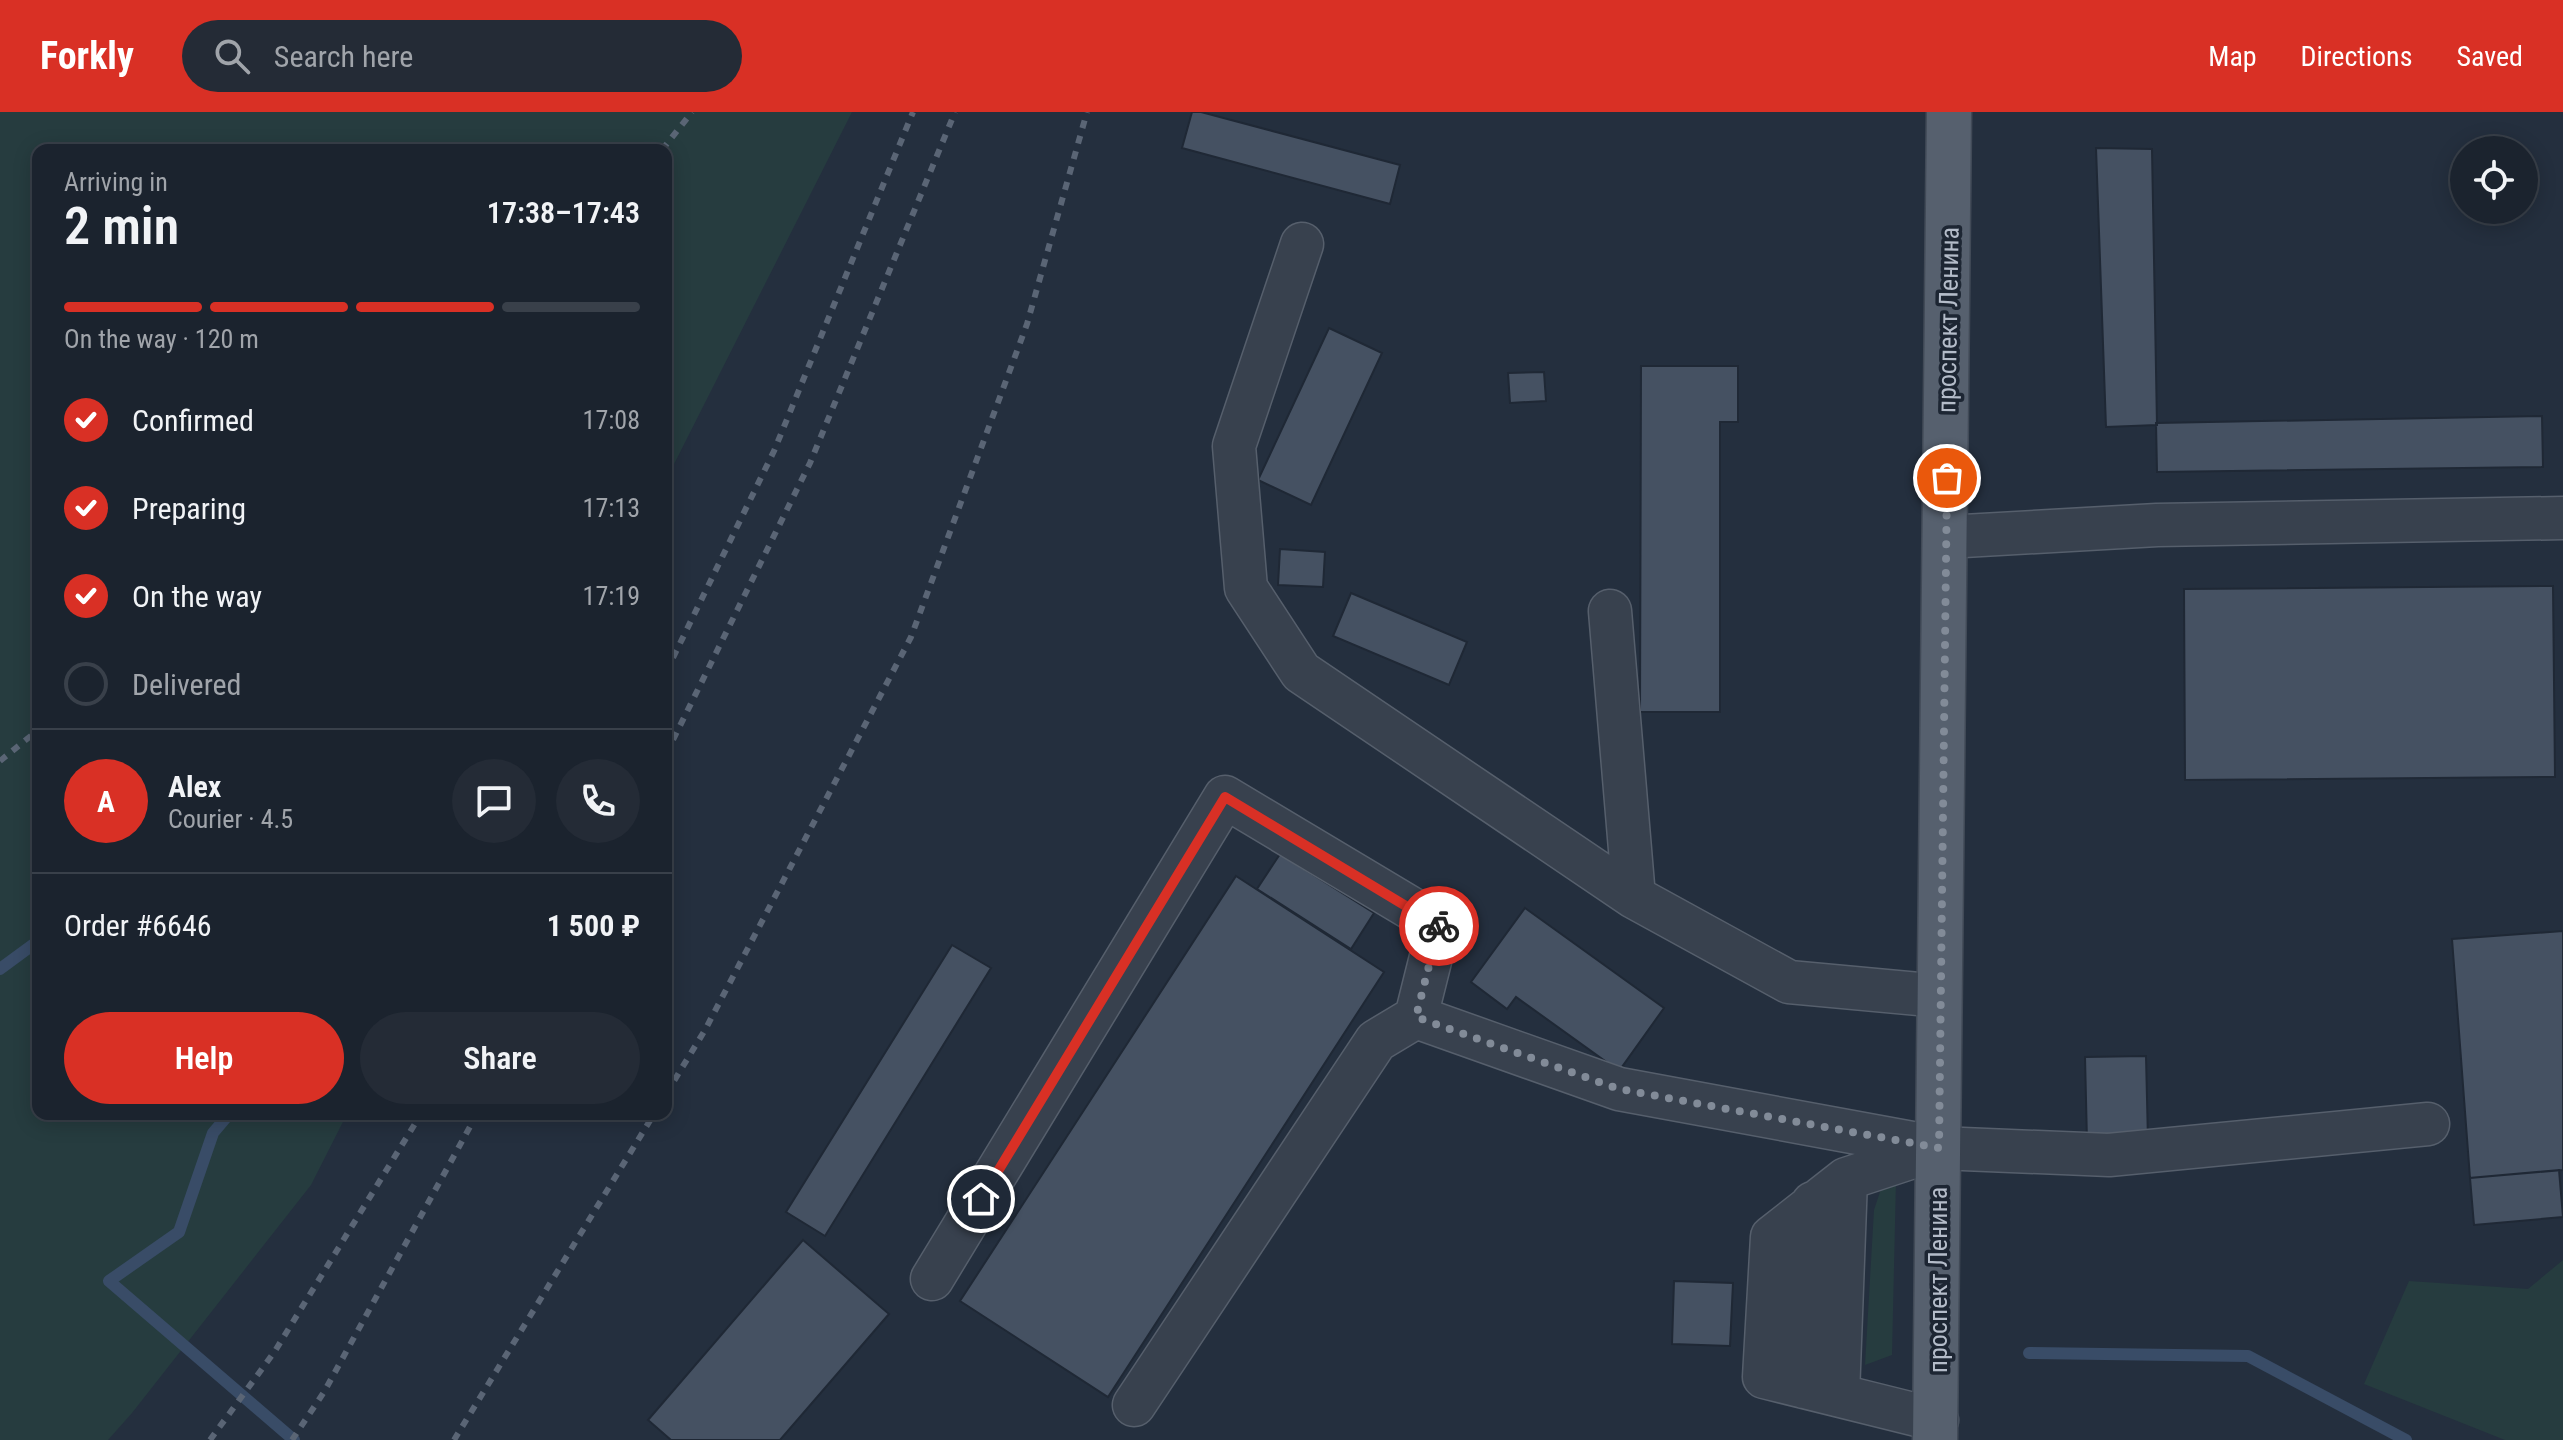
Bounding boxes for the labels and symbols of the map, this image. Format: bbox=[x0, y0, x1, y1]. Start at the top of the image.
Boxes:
street label: проспект Ленина bbox=[1931, 227, 1965, 413]
pin bbox=[1913, 444, 1981, 512]
courier bbox=[1399, 886, 1479, 966]
pin bbox=[947, 1165, 1015, 1233]
street label: проспект Ленина bbox=[1923, 1187, 1953, 1373]

